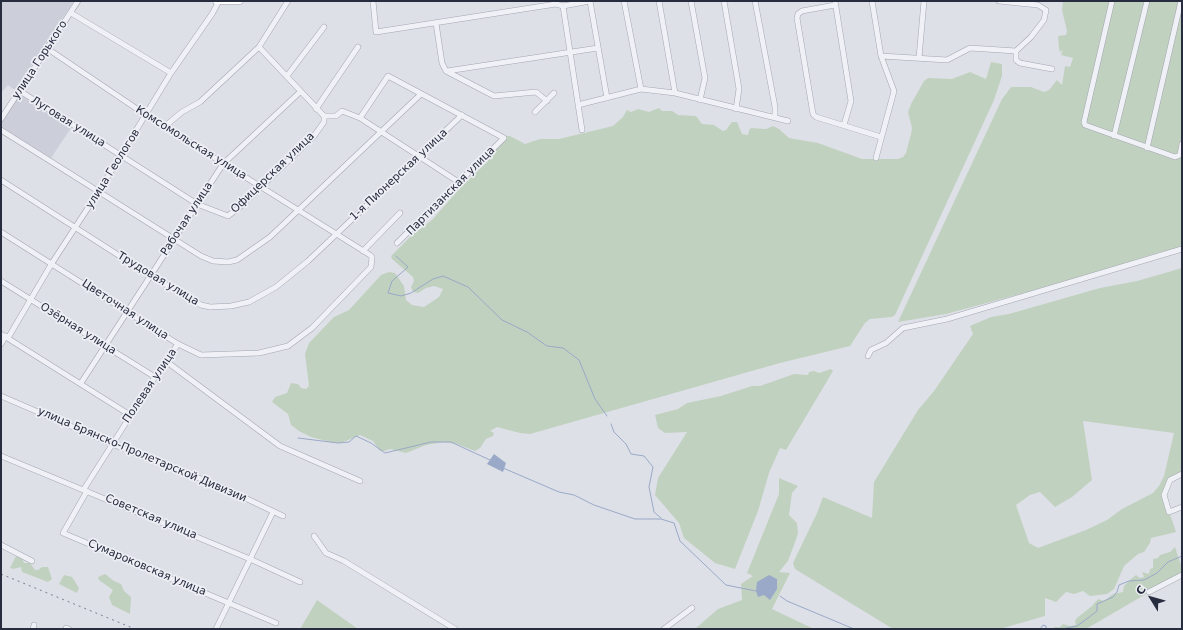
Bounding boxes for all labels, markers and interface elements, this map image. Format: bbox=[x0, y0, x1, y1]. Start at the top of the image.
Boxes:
street label: улица Горького bbox=[10, 18, 70, 102]
street label: Луговая улица bbox=[28, 94, 108, 150]
street label: Комсомольская улица bbox=[133, 103, 249, 183]
street label: 1-я Пионерская улица bbox=[347, 126, 451, 224]
street label: улица Геологов bbox=[83, 127, 143, 211]
street label: Офицерская улица bbox=[229, 130, 317, 216]
street label: Партизанская улица bbox=[404, 144, 498, 238]
street label: Рабочая улица bbox=[158, 180, 216, 258]
street label: Трудовая улица bbox=[115, 249, 201, 309]
street label: Цветочная улица bbox=[79, 277, 171, 343]
street label: Озёрная улица bbox=[38, 300, 118, 358]
street label: Полевая улица bbox=[120, 346, 180, 426]
street label: улица Брянско-Пролетарской Дивизии bbox=[36, 405, 248, 505]
street label: Советская улица bbox=[103, 492, 199, 542]
street label: Сумароковская улица bbox=[86, 537, 208, 599]
north arrow bbox=[1131, 578, 1171, 618]
text: С bbox=[1133, 583, 1149, 598]

